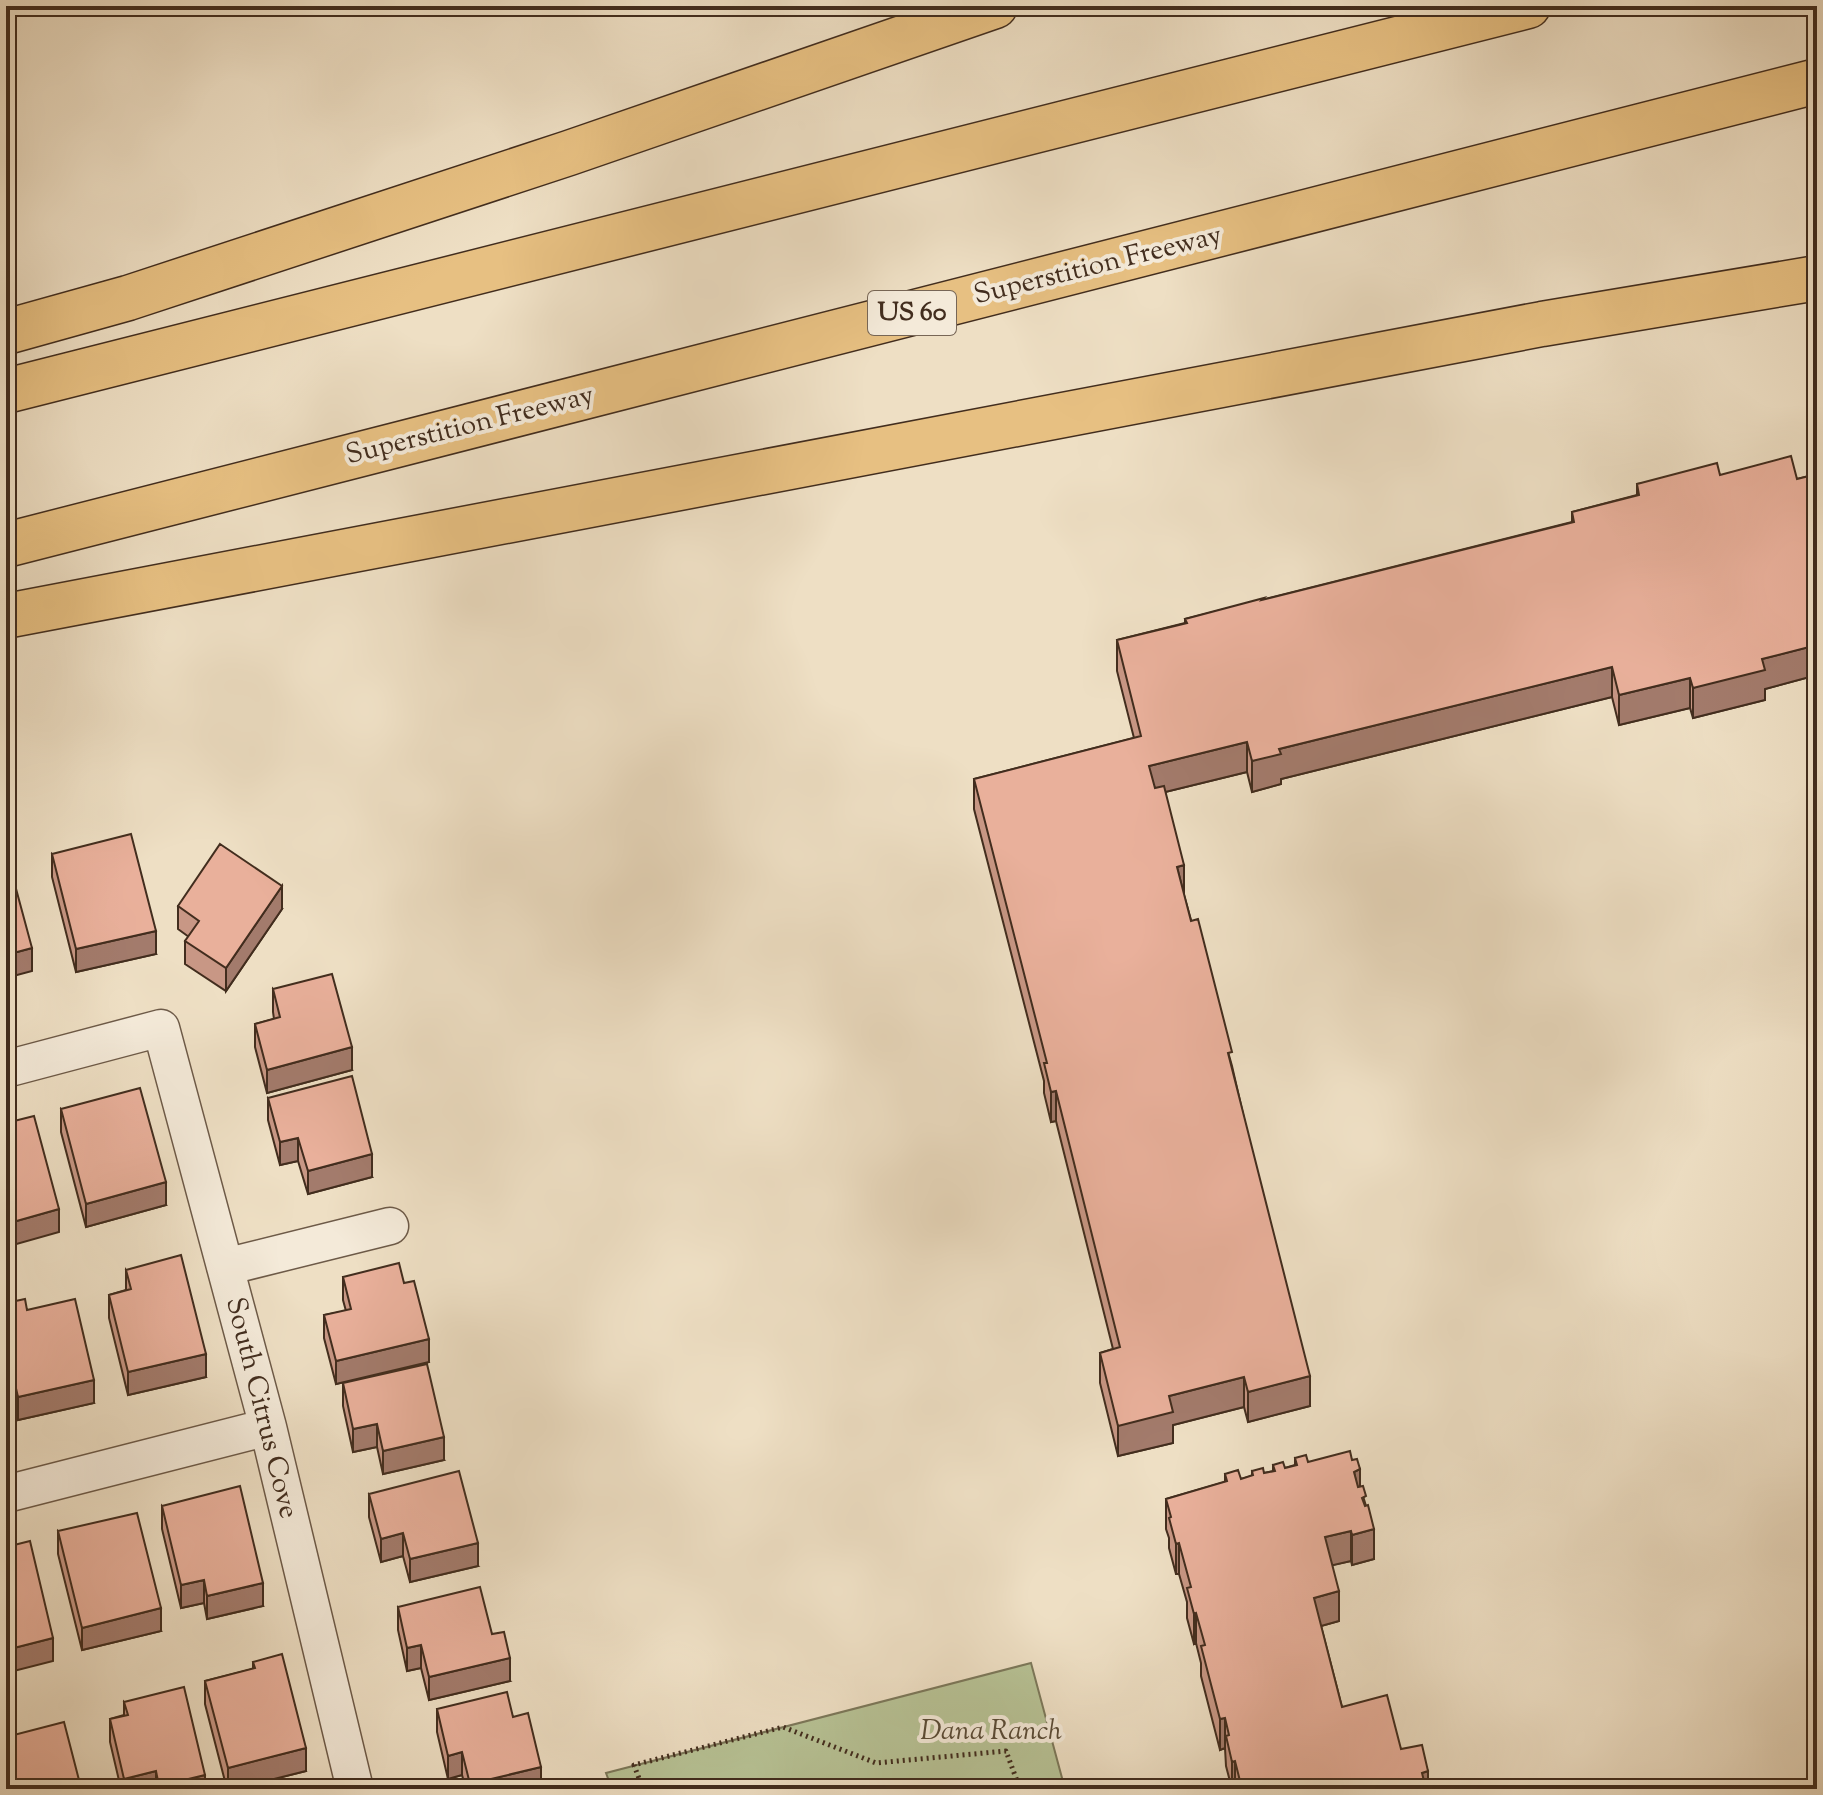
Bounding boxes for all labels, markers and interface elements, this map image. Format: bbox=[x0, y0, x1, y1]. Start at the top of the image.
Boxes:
street label: Superstition Freeway bbox=[970, 216, 1226, 316]
road number: US 60 bbox=[868, 291, 956, 335]
street label: Superstition Freeway bbox=[342, 376, 598, 476]
street label: South Citrus Cove bbox=[214, 1293, 308, 1523]
park label: Dana Ranch bbox=[920, 1712, 1062, 1752]

